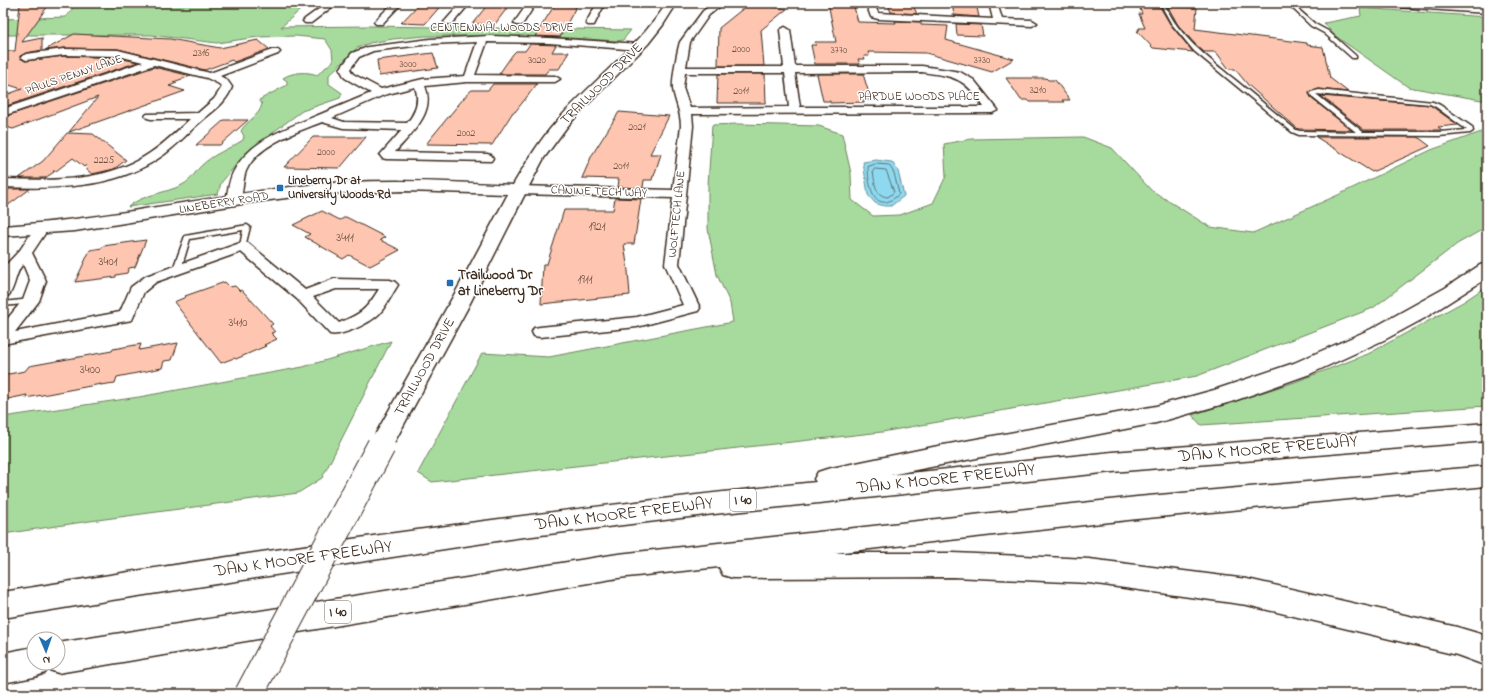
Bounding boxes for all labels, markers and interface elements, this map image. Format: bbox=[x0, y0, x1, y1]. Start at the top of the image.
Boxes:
street label: CENTENNIAL WOODS DRIVE bbox=[430, 19, 574, 37]
street label: TRAILWOOD DRIVE bbox=[556, 38, 648, 130]
house number: 2000 bbox=[732, 42, 751, 57]
house number: 3770 bbox=[831, 43, 848, 58]
house number: 2316 bbox=[193, 46, 210, 61]
street label: PAULS PENNY LANE bbox=[23, 50, 125, 100]
house number: 3020 bbox=[528, 53, 547, 68]
house number: 3730 bbox=[974, 53, 991, 68]
house number: 3000 bbox=[399, 57, 417, 72]
house number: 3210 bbox=[1030, 83, 1047, 98]
house number: 2011 bbox=[733, 84, 749, 99]
street label: PARDUE WOODS PLACE bbox=[858, 88, 980, 106]
house number: 2021 bbox=[628, 120, 646, 135]
house number: 2002 bbox=[457, 126, 475, 141]
house number: 2000 bbox=[317, 145, 336, 160]
house number: 2225 bbox=[94, 153, 115, 168]
house number: 2011 bbox=[613, 159, 629, 174]
street label: WOLFTECH LANE bbox=[663, 170, 691, 258]
place label: Lineberry Dr at University Woods Rd bbox=[288, 172, 391, 206]
street label: CANINE TECH WAY bbox=[551, 181, 648, 203]
marker: Lineberry Dr at University Woods Rd bbox=[275, 183, 285, 193]
street label: LINEBERRY ROAD bbox=[178, 187, 270, 219]
house number: 1921 bbox=[588, 218, 606, 236]
house number: 3411 bbox=[336, 229, 354, 247]
house number: 3401 bbox=[99, 253, 118, 271]
place label: Trailwood Dr at Lineberry Dr bbox=[458, 265, 544, 304]
house number: 1911 bbox=[577, 271, 593, 289]
marker: Trailwood Dr at Lineberry Dr bbox=[445, 278, 455, 288]
house number: 3410 bbox=[229, 314, 247, 332]
street label: TRAILWOOD DRIVE bbox=[389, 314, 461, 420]
house number: 3400 bbox=[80, 361, 100, 379]
street label: DAN K MOORE FREEWAY bbox=[1177, 429, 1359, 469]
street label: DAN K MOORE FREEWAY bbox=[855, 457, 1037, 501]
road number: I 40 bbox=[730, 489, 756, 511]
street label: DAN K MOORE FREEWAY bbox=[533, 491, 715, 537]
street label: DAN K MOORE FREEWAY bbox=[212, 534, 394, 584]
road number: I 40 bbox=[325, 601, 351, 623]
north arrow bbox=[26, 631, 66, 671]
text: N bbox=[42, 652, 50, 668]

